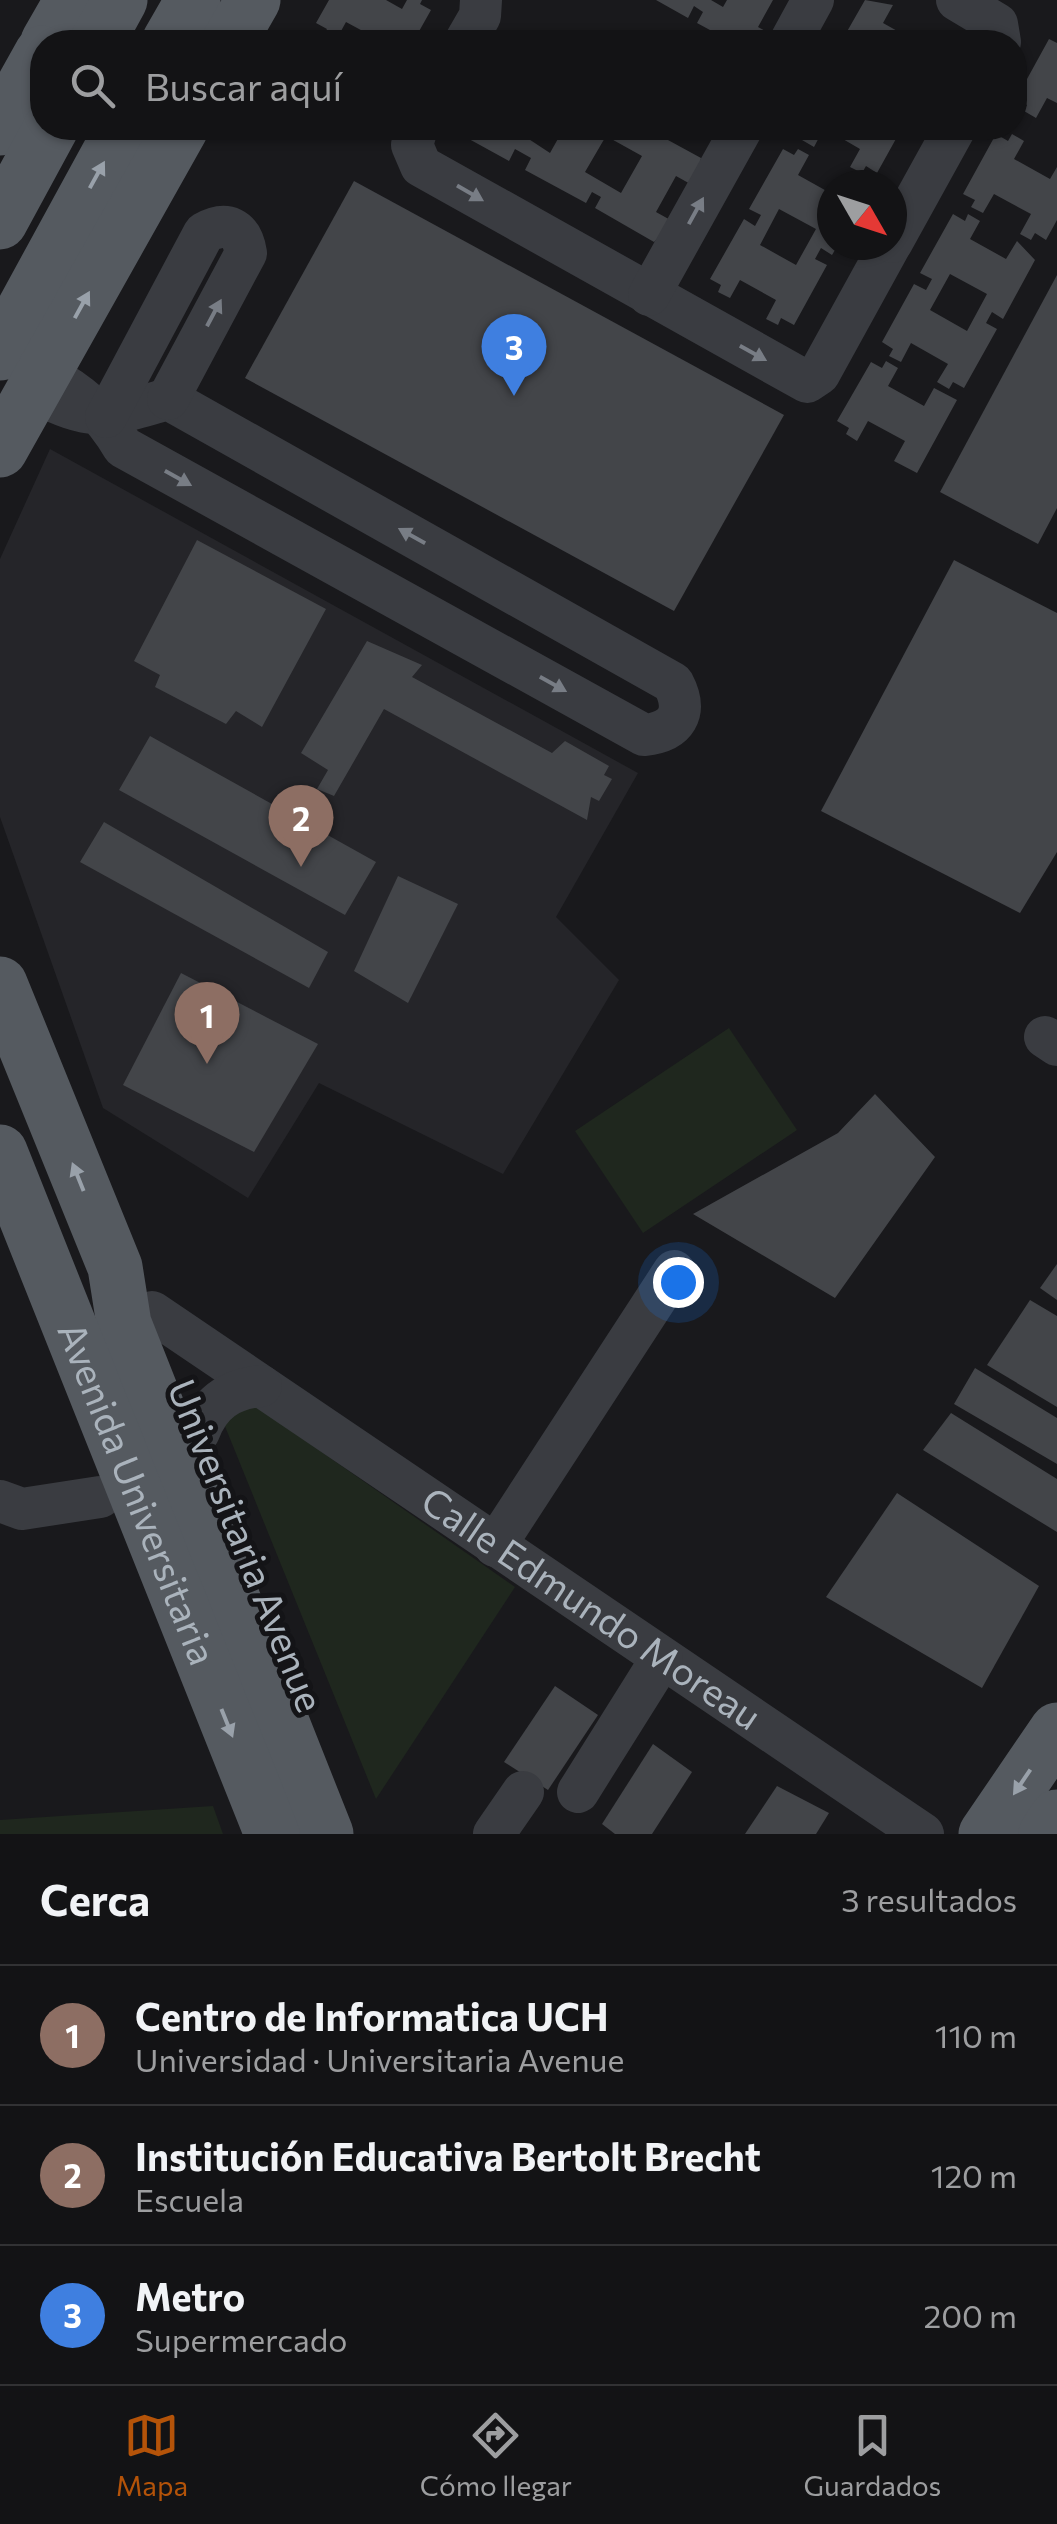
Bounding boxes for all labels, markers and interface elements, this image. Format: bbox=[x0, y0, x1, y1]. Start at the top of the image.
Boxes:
search box bbox=[30, 30, 1027, 140]
icon: search bbox=[65, 58, 120, 113]
text: Buscar aquí bbox=[145, 62, 342, 109]
one-way arrow bbox=[88, 161, 105, 189]
north arrow bbox=[817, 170, 907, 260]
one-way arrow bbox=[456, 184, 484, 201]
one-way arrow bbox=[687, 197, 704, 226]
one-way arrow bbox=[74, 290, 91, 319]
one-way arrow bbox=[205, 299, 222, 328]
pin: 3 bbox=[482, 314, 546, 396]
one-way arrow bbox=[738, 345, 767, 362]
one-way arrow bbox=[163, 469, 192, 486]
one-way arrow bbox=[398, 528, 426, 546]
one-way arrow bbox=[539, 675, 567, 693]
pin: 2 bbox=[268, 784, 334, 867]
pin: 1 bbox=[174, 982, 240, 1064]
one-way arrow bbox=[70, 1162, 86, 1192]
your location bbox=[653, 1257, 704, 1308]
street label: Avenida Universitaria bbox=[49, 1315, 228, 1671]
street label: Universitaria Avenue bbox=[159, 1372, 335, 1718]
street label: Calle Edmundo Moreau bbox=[414, 1476, 771, 1739]
one-way arrow bbox=[220, 1708, 236, 1738]
one-way arrow bbox=[1013, 1768, 1032, 1795]
text: Cerca bbox=[40, 1873, 150, 1925]
text: 3 resultados bbox=[841, 1879, 1017, 1919]
text: Centro de Informatica UCH bbox=[135, 1992, 609, 2039]
text: 1 bbox=[65, 2015, 80, 2055]
text: 110 m bbox=[935, 2015, 1017, 2055]
text: Universidad · Universitaria Avenue bbox=[135, 2039, 624, 2079]
text: Institución Educativa Bertolt Brecht bbox=[135, 2132, 761, 2179]
text: 2 bbox=[63, 2155, 82, 2195]
text: 120 m bbox=[931, 2155, 1017, 2195]
text: Escuela bbox=[135, 2179, 244, 2219]
text: Metro bbox=[135, 2272, 245, 2319]
text: 3 bbox=[63, 2295, 82, 2335]
text: 200 m bbox=[924, 2295, 1017, 2335]
text: Supermercado bbox=[135, 2319, 347, 2359]
tab: Mapa bbox=[116, 2408, 188, 2502]
tab: Cómo llegar bbox=[420, 2408, 572, 2502]
tab: Guardados bbox=[804, 2408, 941, 2502]

